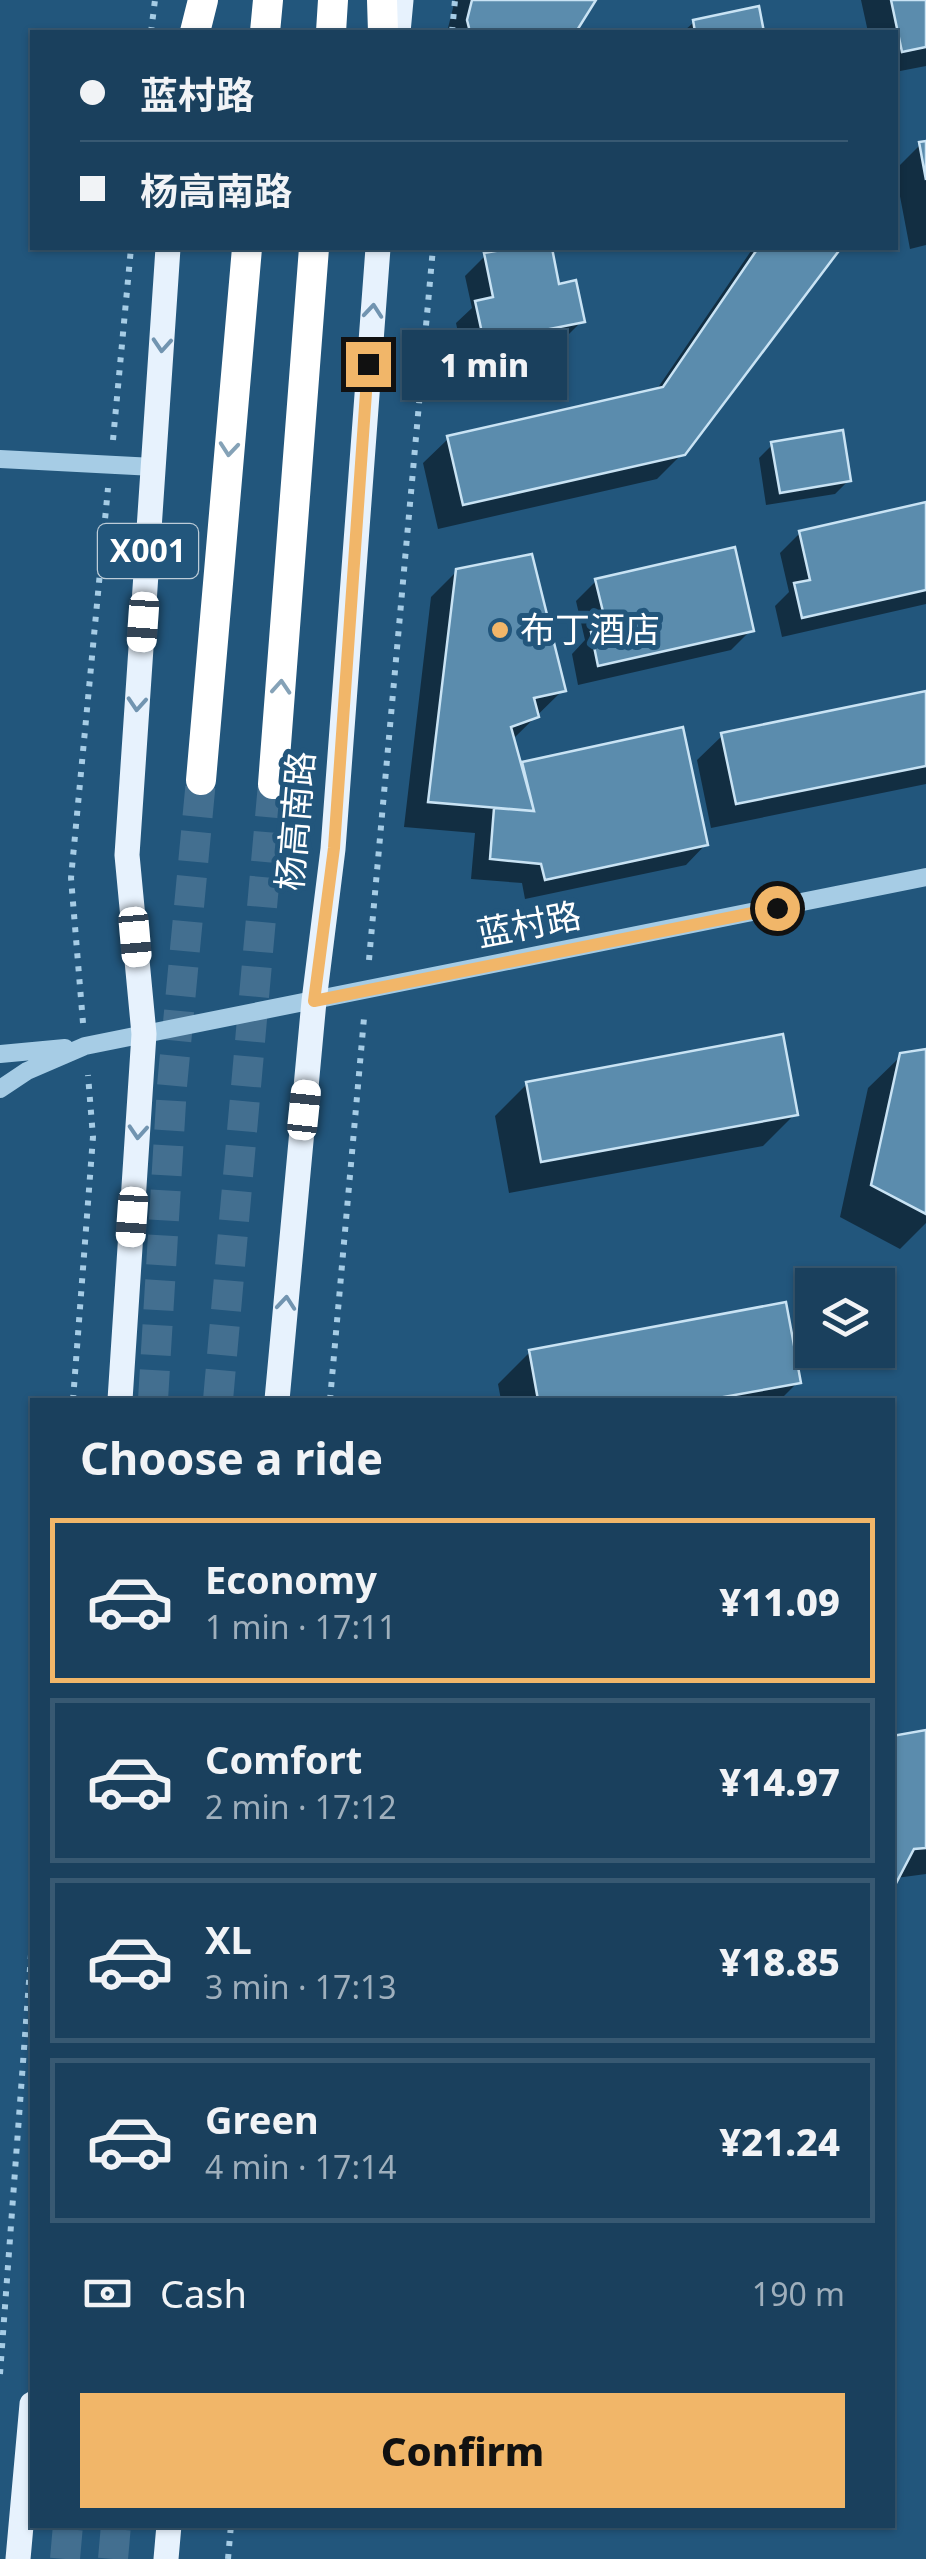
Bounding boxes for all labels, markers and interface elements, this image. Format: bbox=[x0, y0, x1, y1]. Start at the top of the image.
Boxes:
text: 蓝村路 bbox=[140, 68, 254, 120]
text: 杨高南路 bbox=[140, 164, 292, 216]
one-way arrow bbox=[361, 303, 383, 319]
callout: 1 min bbox=[403, 329, 568, 399]
one-way arrow bbox=[152, 337, 173, 353]
route end bbox=[346, 342, 391, 387]
text: 1 min bbox=[440, 343, 529, 386]
one-way arrow bbox=[219, 442, 241, 458]
road number: X001 bbox=[98, 524, 198, 578]
car bbox=[126, 591, 160, 653]
place label: 布丁酒店 bbox=[520, 605, 660, 652]
marker: 布丁酒店 bbox=[489, 619, 511, 641]
one-way arrow bbox=[270, 678, 291, 694]
one-way arrow bbox=[127, 696, 149, 712]
street label: 杨高南路 bbox=[265, 749, 324, 893]
route start bbox=[755, 886, 800, 931]
street label: 蓝村路 bbox=[473, 890, 585, 957]
car bbox=[117, 906, 153, 968]
car bbox=[286, 1079, 322, 1141]
one-way arrow bbox=[128, 1124, 149, 1140]
car bbox=[115, 1186, 149, 1248]
map controls bbox=[795, 1268, 895, 1368]
button: layers bbox=[795, 1268, 895, 1368]
one-way arrow bbox=[274, 1294, 296, 1310]
text: Choose a ride bbox=[80, 1427, 383, 1488]
text: Economy bbox=[205, 1553, 377, 1605]
icon: car bbox=[85, 1556, 175, 1646]
text: ¥11.09 bbox=[719, 1575, 840, 1627]
text: 1 min · 17:11 bbox=[205, 1605, 397, 1648]
text: Comfort bbox=[205, 1733, 362, 1785]
icon: car bbox=[85, 1736, 175, 1826]
text: ¥14.97 bbox=[719, 1755, 840, 1807]
text: 2 min · 17:12 bbox=[205, 1785, 397, 1828]
text: XL bbox=[205, 1913, 252, 1965]
icon: car bbox=[85, 1916, 175, 2006]
text: ¥18.85 bbox=[719, 1935, 840, 1987]
text: 3 min · 17:13 bbox=[205, 1965, 397, 2008]
text: Green bbox=[205, 2093, 319, 2145]
icon: car bbox=[85, 2096, 175, 2186]
text: ¥21.24 bbox=[719, 2115, 840, 2167]
text: 4 min · 17:14 bbox=[205, 2145, 397, 2188]
icon: cash bbox=[80, 2266, 135, 2321]
text: Cash bbox=[160, 2267, 247, 2319]
text: 190 m bbox=[752, 2272, 845, 2315]
button: Confirm bbox=[80, 2393, 845, 2508]

